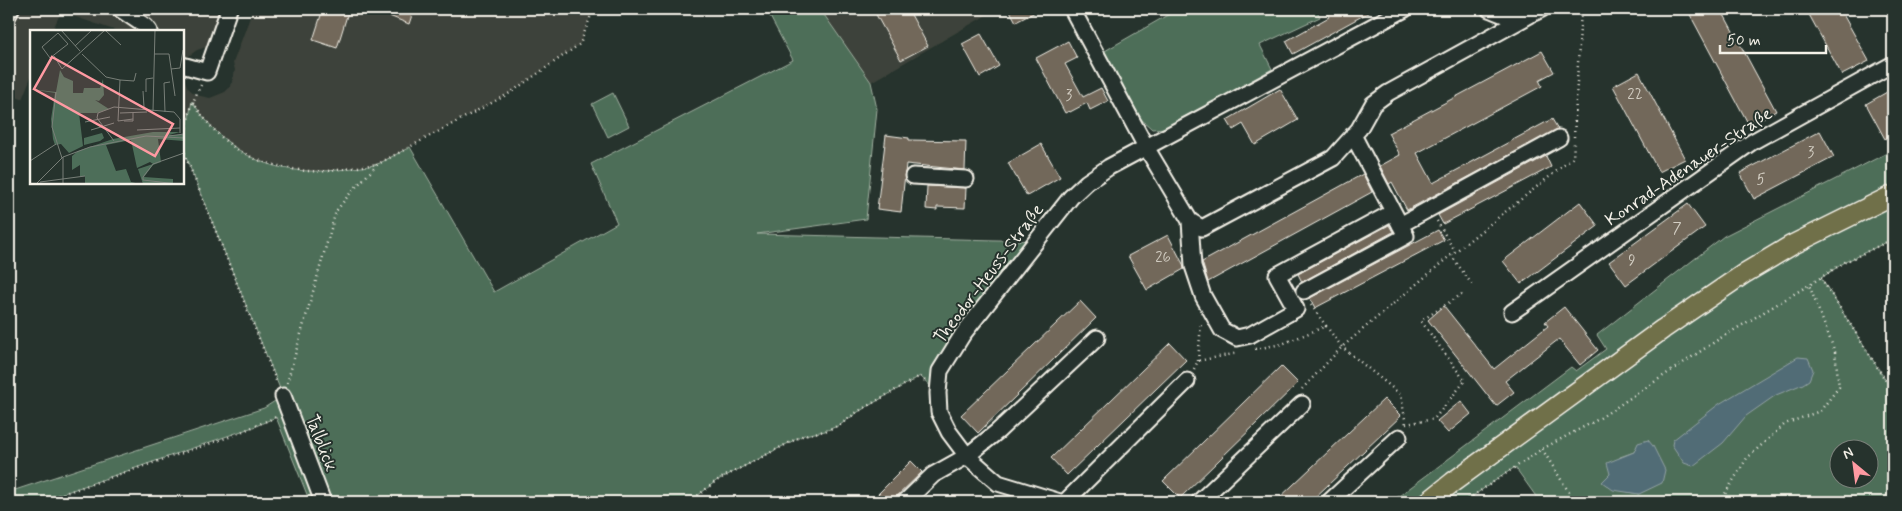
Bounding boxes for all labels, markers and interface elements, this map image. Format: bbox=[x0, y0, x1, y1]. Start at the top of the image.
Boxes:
scale bar bbox=[1720, 22, 1826, 54]
inset map bbox=[30, 30, 184, 184]
text: 50 m bbox=[1727, 31, 1761, 51]
house number: 22 bbox=[1627, 85, 1643, 105]
house number: 3 bbox=[1066, 86, 1073, 106]
street label: Konrad-Adenauer-Straße bbox=[1601, 102, 1777, 232]
house number: 3 bbox=[1808, 143, 1815, 163]
house number: 5 bbox=[1756, 170, 1766, 190]
street label: Theodor-Heuss-Straße bbox=[928, 199, 1050, 349]
house number: 7 bbox=[1672, 219, 1682, 239]
house number: 26 bbox=[1155, 248, 1171, 268]
house number: 9 bbox=[1628, 251, 1636, 271]
street label: Talblick bbox=[299, 411, 343, 475]
north arrow bbox=[1830, 438, 1880, 488]
text: N bbox=[1840, 443, 1857, 464]

